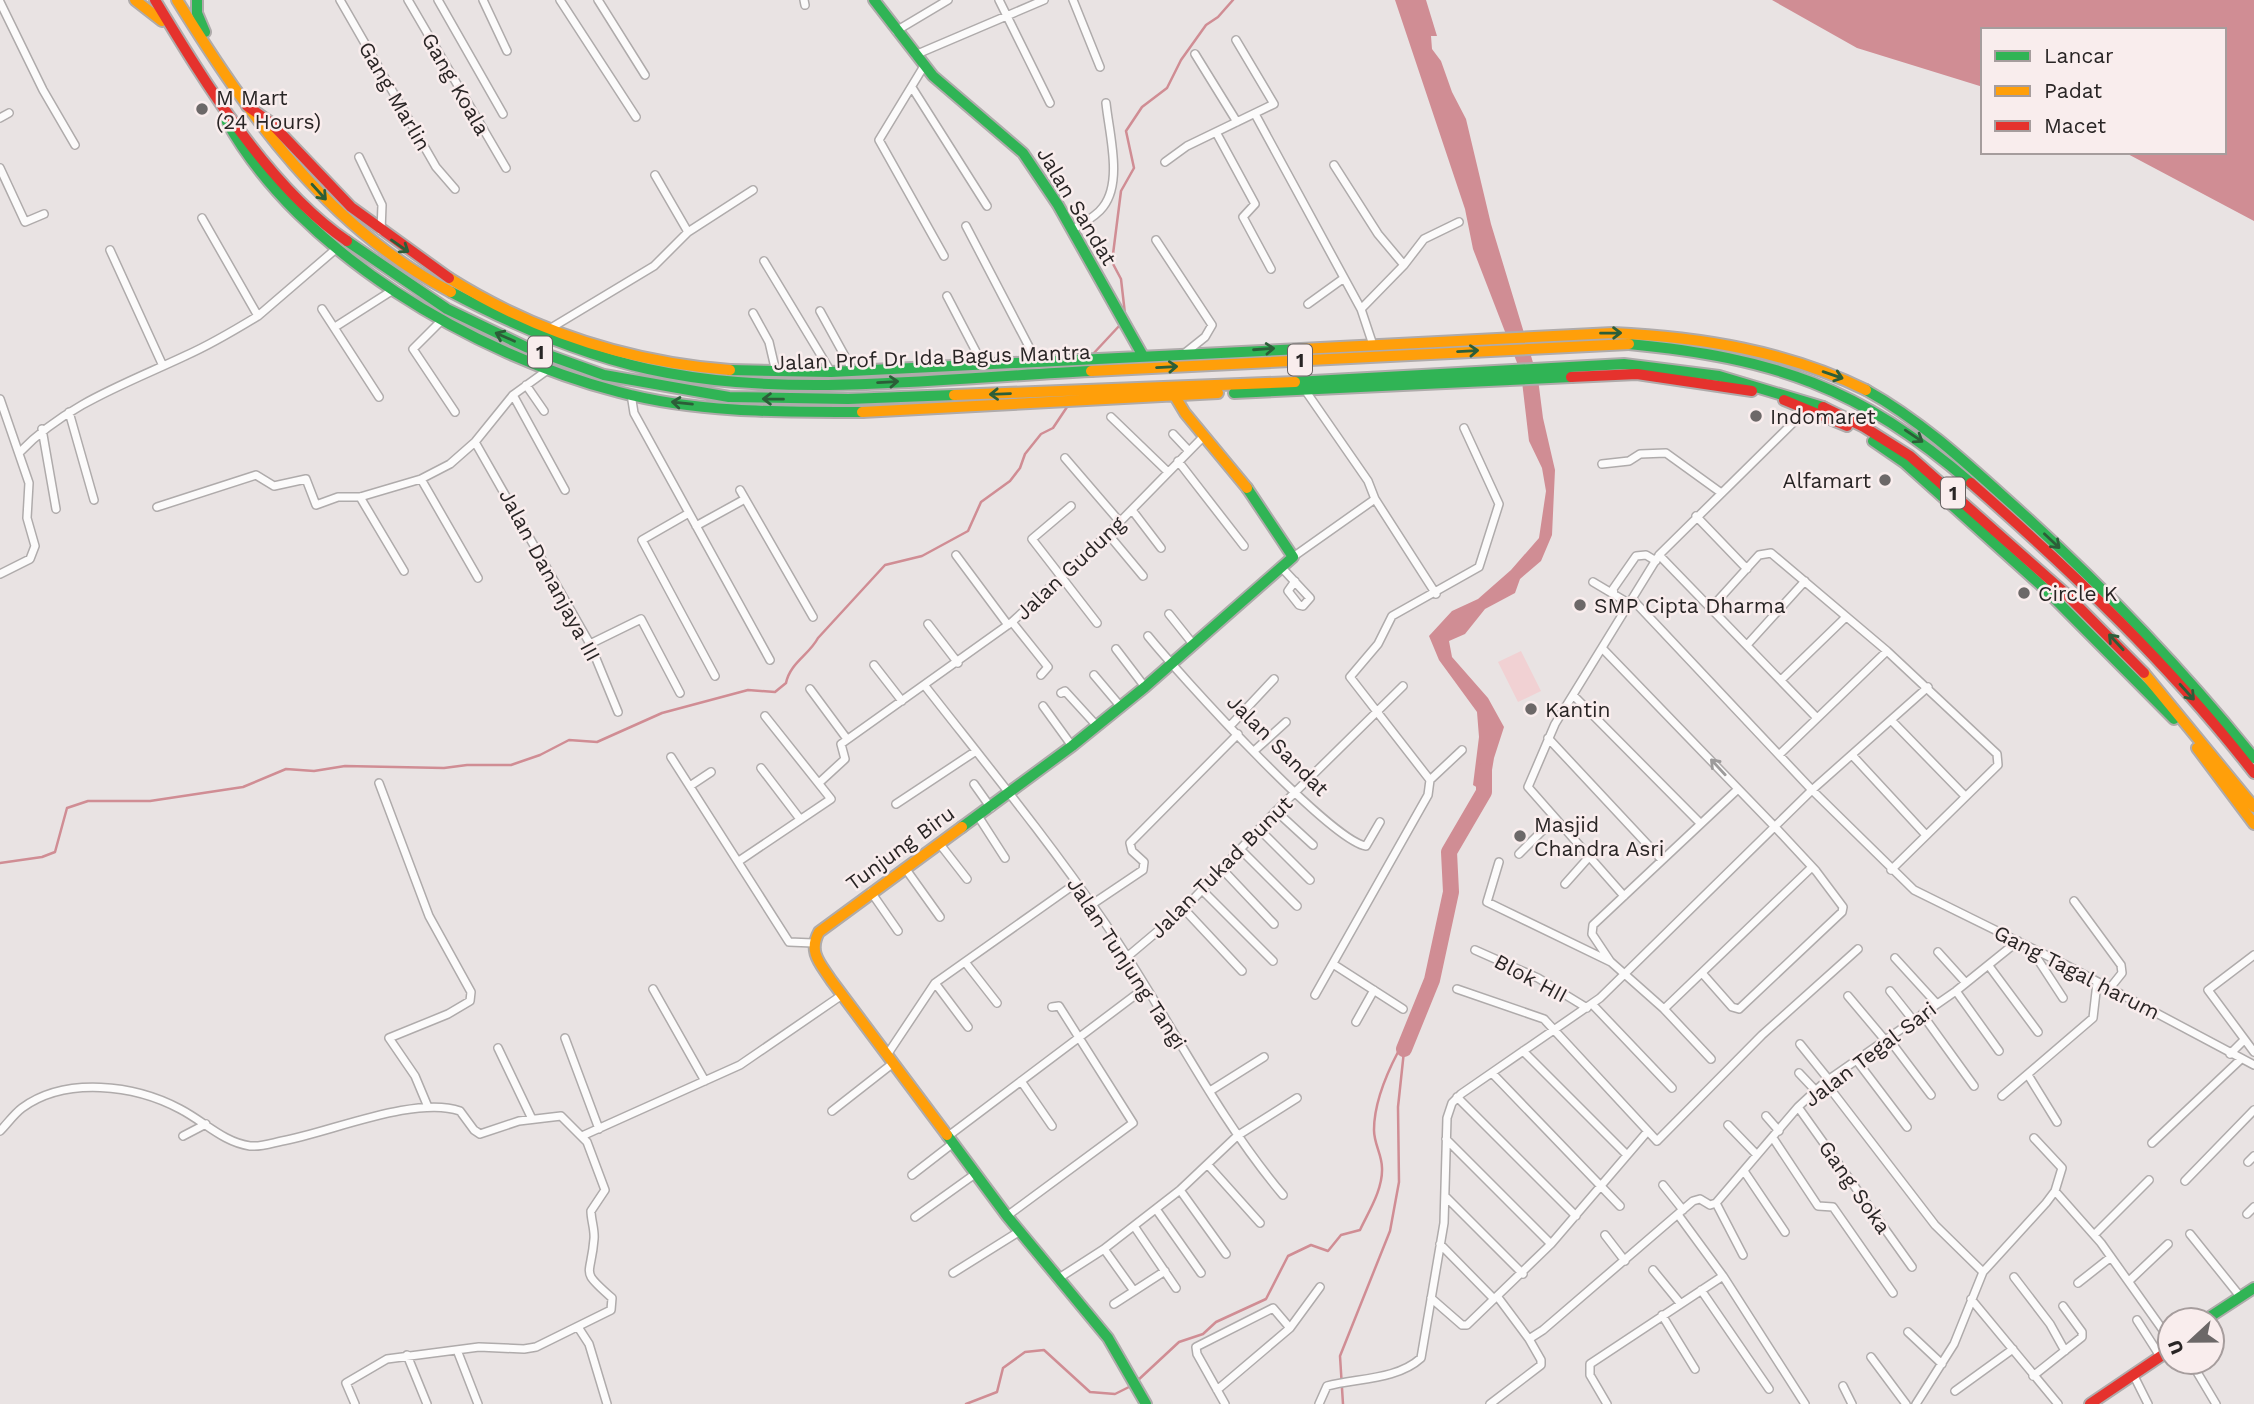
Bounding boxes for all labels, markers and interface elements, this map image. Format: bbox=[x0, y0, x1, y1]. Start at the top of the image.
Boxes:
street label: Gang Koala bbox=[417, 28, 495, 140]
legend bbox=[1981, 28, 2226, 154]
street label: Gang Marlin bbox=[354, 37, 436, 155]
text: Lancar bbox=[2044, 43, 2114, 68]
text: Padat bbox=[2044, 78, 2102, 103]
place label: M Mart (24 Hours) bbox=[216, 85, 321, 134]
marker: M Mart (24 Hours) bbox=[194, 101, 210, 117]
text: Macet bbox=[2044, 113, 2106, 138]
street label: Jalan Sandat bbox=[1032, 142, 1122, 270]
one-way arrow bbox=[310, 183, 326, 201]
one-way arrow bbox=[390, 239, 410, 253]
one-way arrow bbox=[1599, 326, 1622, 340]
one-way arrow bbox=[495, 330, 517, 343]
road number: 1 bbox=[528, 336, 552, 368]
street label: Jalan Prof Dr Ida Bagus Mantra bbox=[773, 339, 1091, 375]
one-way arrow bbox=[1252, 342, 1275, 355]
road number: 1 bbox=[1288, 344, 1312, 376]
one-way arrow bbox=[1456, 344, 1479, 357]
one-way arrow bbox=[1156, 360, 1178, 373]
one-way arrow bbox=[1821, 370, 1843, 382]
one-way arrow bbox=[876, 375, 899, 388]
one-way arrow bbox=[989, 387, 1012, 400]
one-way arrow bbox=[761, 393, 784, 406]
one-way arrow bbox=[671, 396, 694, 409]
place label: Indomaret bbox=[1770, 404, 1876, 429]
marker: Indomaret bbox=[1748, 408, 1764, 424]
one-way arrow bbox=[1904, 429, 1923, 443]
place label: Alfamart bbox=[1783, 468, 1871, 493]
marker: Alfamart bbox=[1877, 472, 1893, 488]
road number: 1 bbox=[1941, 478, 1965, 508]
street label: Jalan Dananjaya III bbox=[494, 485, 606, 665]
street label: Jalan Gudung bbox=[1010, 510, 1130, 625]
one-way arrow bbox=[2043, 533, 2061, 549]
place label: Circle K bbox=[2038, 581, 2118, 606]
marker: Circle K bbox=[2016, 585, 2032, 601]
place label: SMP Cipta Dharma bbox=[1594, 593, 1786, 618]
marker: SMP Cipta Dharma bbox=[1572, 597, 1588, 613]
one-way arrow bbox=[2107, 634, 2124, 651]
one-way arrow bbox=[2178, 683, 2195, 700]
street label: Jalan Sandat bbox=[1222, 689, 1334, 801]
place label: Kantin bbox=[1545, 697, 1611, 722]
marker: Kantin bbox=[1523, 701, 1539, 717]
one-way arrow bbox=[1710, 759, 1727, 777]
street label: Jalan Tukad Bunut bbox=[1145, 791, 1297, 943]
street label: Tunjung Biru bbox=[841, 800, 959, 896]
place label: Masjid Chandra Asri bbox=[1534, 812, 1664, 861]
marker: Masjid Chandra Asri bbox=[1512, 828, 1528, 844]
street label: Jalan Tunjung Tangi bbox=[1062, 872, 1192, 1054]
street label: Gang Tagal harum bbox=[1990, 919, 2164, 1025]
street label: Blok HII bbox=[1490, 948, 1572, 1008]
street label: Jalan Tegal Sari bbox=[1799, 996, 1941, 1112]
street label: Gang Soka bbox=[1814, 1136, 1896, 1239]
north arrow bbox=[2156, 1306, 2226, 1376]
text: U bbox=[2163, 1337, 2189, 1358]

